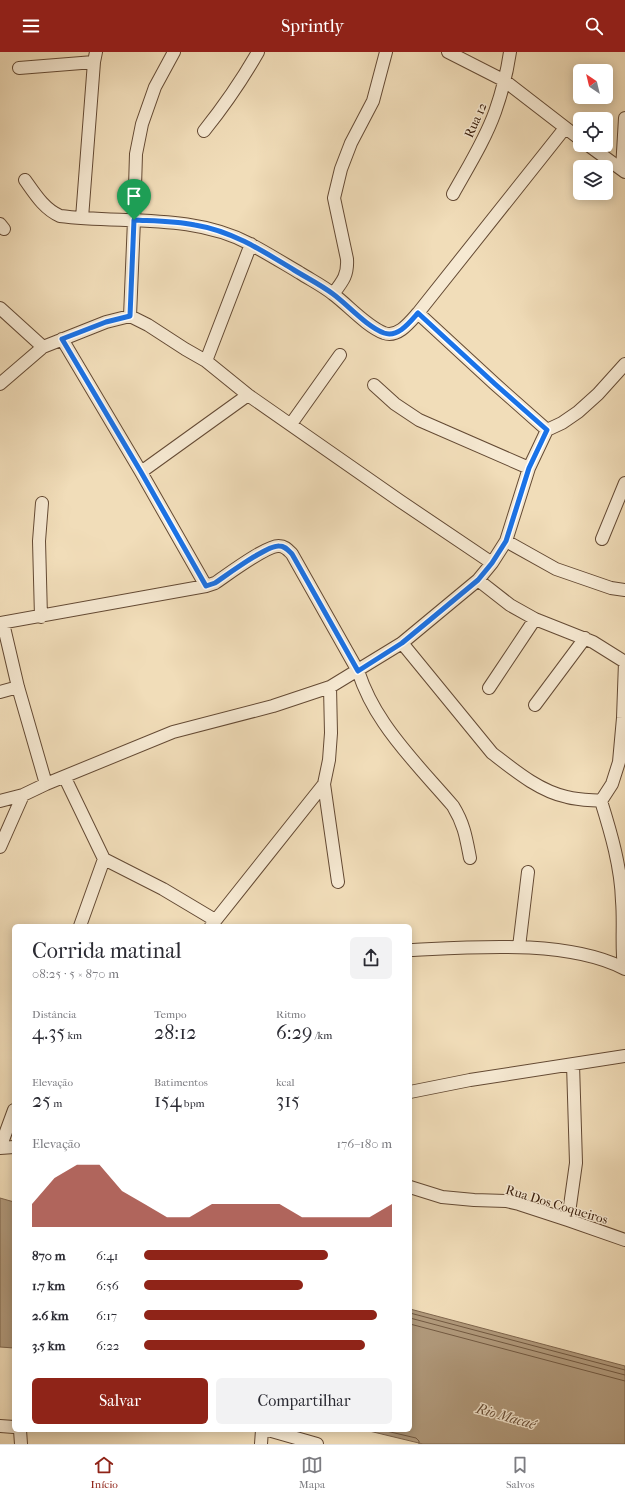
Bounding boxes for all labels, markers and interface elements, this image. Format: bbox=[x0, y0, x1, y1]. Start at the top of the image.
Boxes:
icon: menu bbox=[20, 15, 42, 37]
icon: search bbox=[583, 15, 605, 37]
text: Sprintly bbox=[281, 16, 344, 37]
north arrow bbox=[573, 64, 613, 104]
map controls bbox=[573, 64, 613, 200]
street label: Rua 12 bbox=[461, 100, 490, 140]
button: locate bbox=[573, 112, 613, 152]
button: layers bbox=[573, 160, 613, 200]
pin bbox=[117, 179, 151, 220]
icon: arrive bbox=[123, 185, 145, 207]
button: share bbox=[350, 937, 392, 979]
text: Corrida matinal bbox=[32, 938, 182, 964]
text: 08:25 · 5 × 870 m bbox=[32, 966, 119, 981]
text: Distância bbox=[32, 1008, 76, 1021]
text: Tempo bbox=[154, 1008, 187, 1021]
text: Ritmo bbox=[276, 1008, 306, 1021]
text: 4.35 bbox=[32, 1021, 65, 1044]
text: 28:12 bbox=[154, 1021, 197, 1044]
text: 6:29 bbox=[276, 1021, 312, 1044]
text: km bbox=[65, 1029, 82, 1042]
text: /km bbox=[312, 1029, 332, 1042]
text: Elevação bbox=[32, 1076, 73, 1089]
text: Batimentos bbox=[154, 1076, 208, 1089]
text: kcal bbox=[276, 1076, 295, 1089]
text: 25 bbox=[32, 1089, 51, 1112]
text: 154 bbox=[154, 1089, 182, 1112]
text: 315 bbox=[276, 1089, 300, 1112]
text: m bbox=[51, 1097, 62, 1110]
text: bpm bbox=[182, 1097, 205, 1110]
text: Elevação bbox=[32, 1136, 80, 1151]
text: 176–180 m bbox=[336, 1136, 392, 1151]
street label: Rua Dos Coqueiros bbox=[504, 1182, 610, 1227]
text: 870 m bbox=[32, 1248, 66, 1263]
text: 6:41 bbox=[96, 1248, 119, 1263]
text: 1.7 km bbox=[32, 1278, 65, 1293]
text: 6:56 bbox=[96, 1278, 119, 1293]
text: 2.6 km bbox=[32, 1308, 69, 1323]
text: 6:17 bbox=[96, 1308, 117, 1323]
text: 3.5 km bbox=[32, 1338, 65, 1353]
text: 6:22 bbox=[96, 1338, 120, 1353]
button: Salvar bbox=[32, 1378, 208, 1424]
button: Compartilhar bbox=[216, 1378, 392, 1424]
water label: Rio Macaé bbox=[473, 1400, 540, 1434]
tab: Início bbox=[90, 1454, 118, 1491]
tab: Mapa bbox=[299, 1454, 325, 1491]
tab: Salvos bbox=[506, 1454, 535, 1491]

